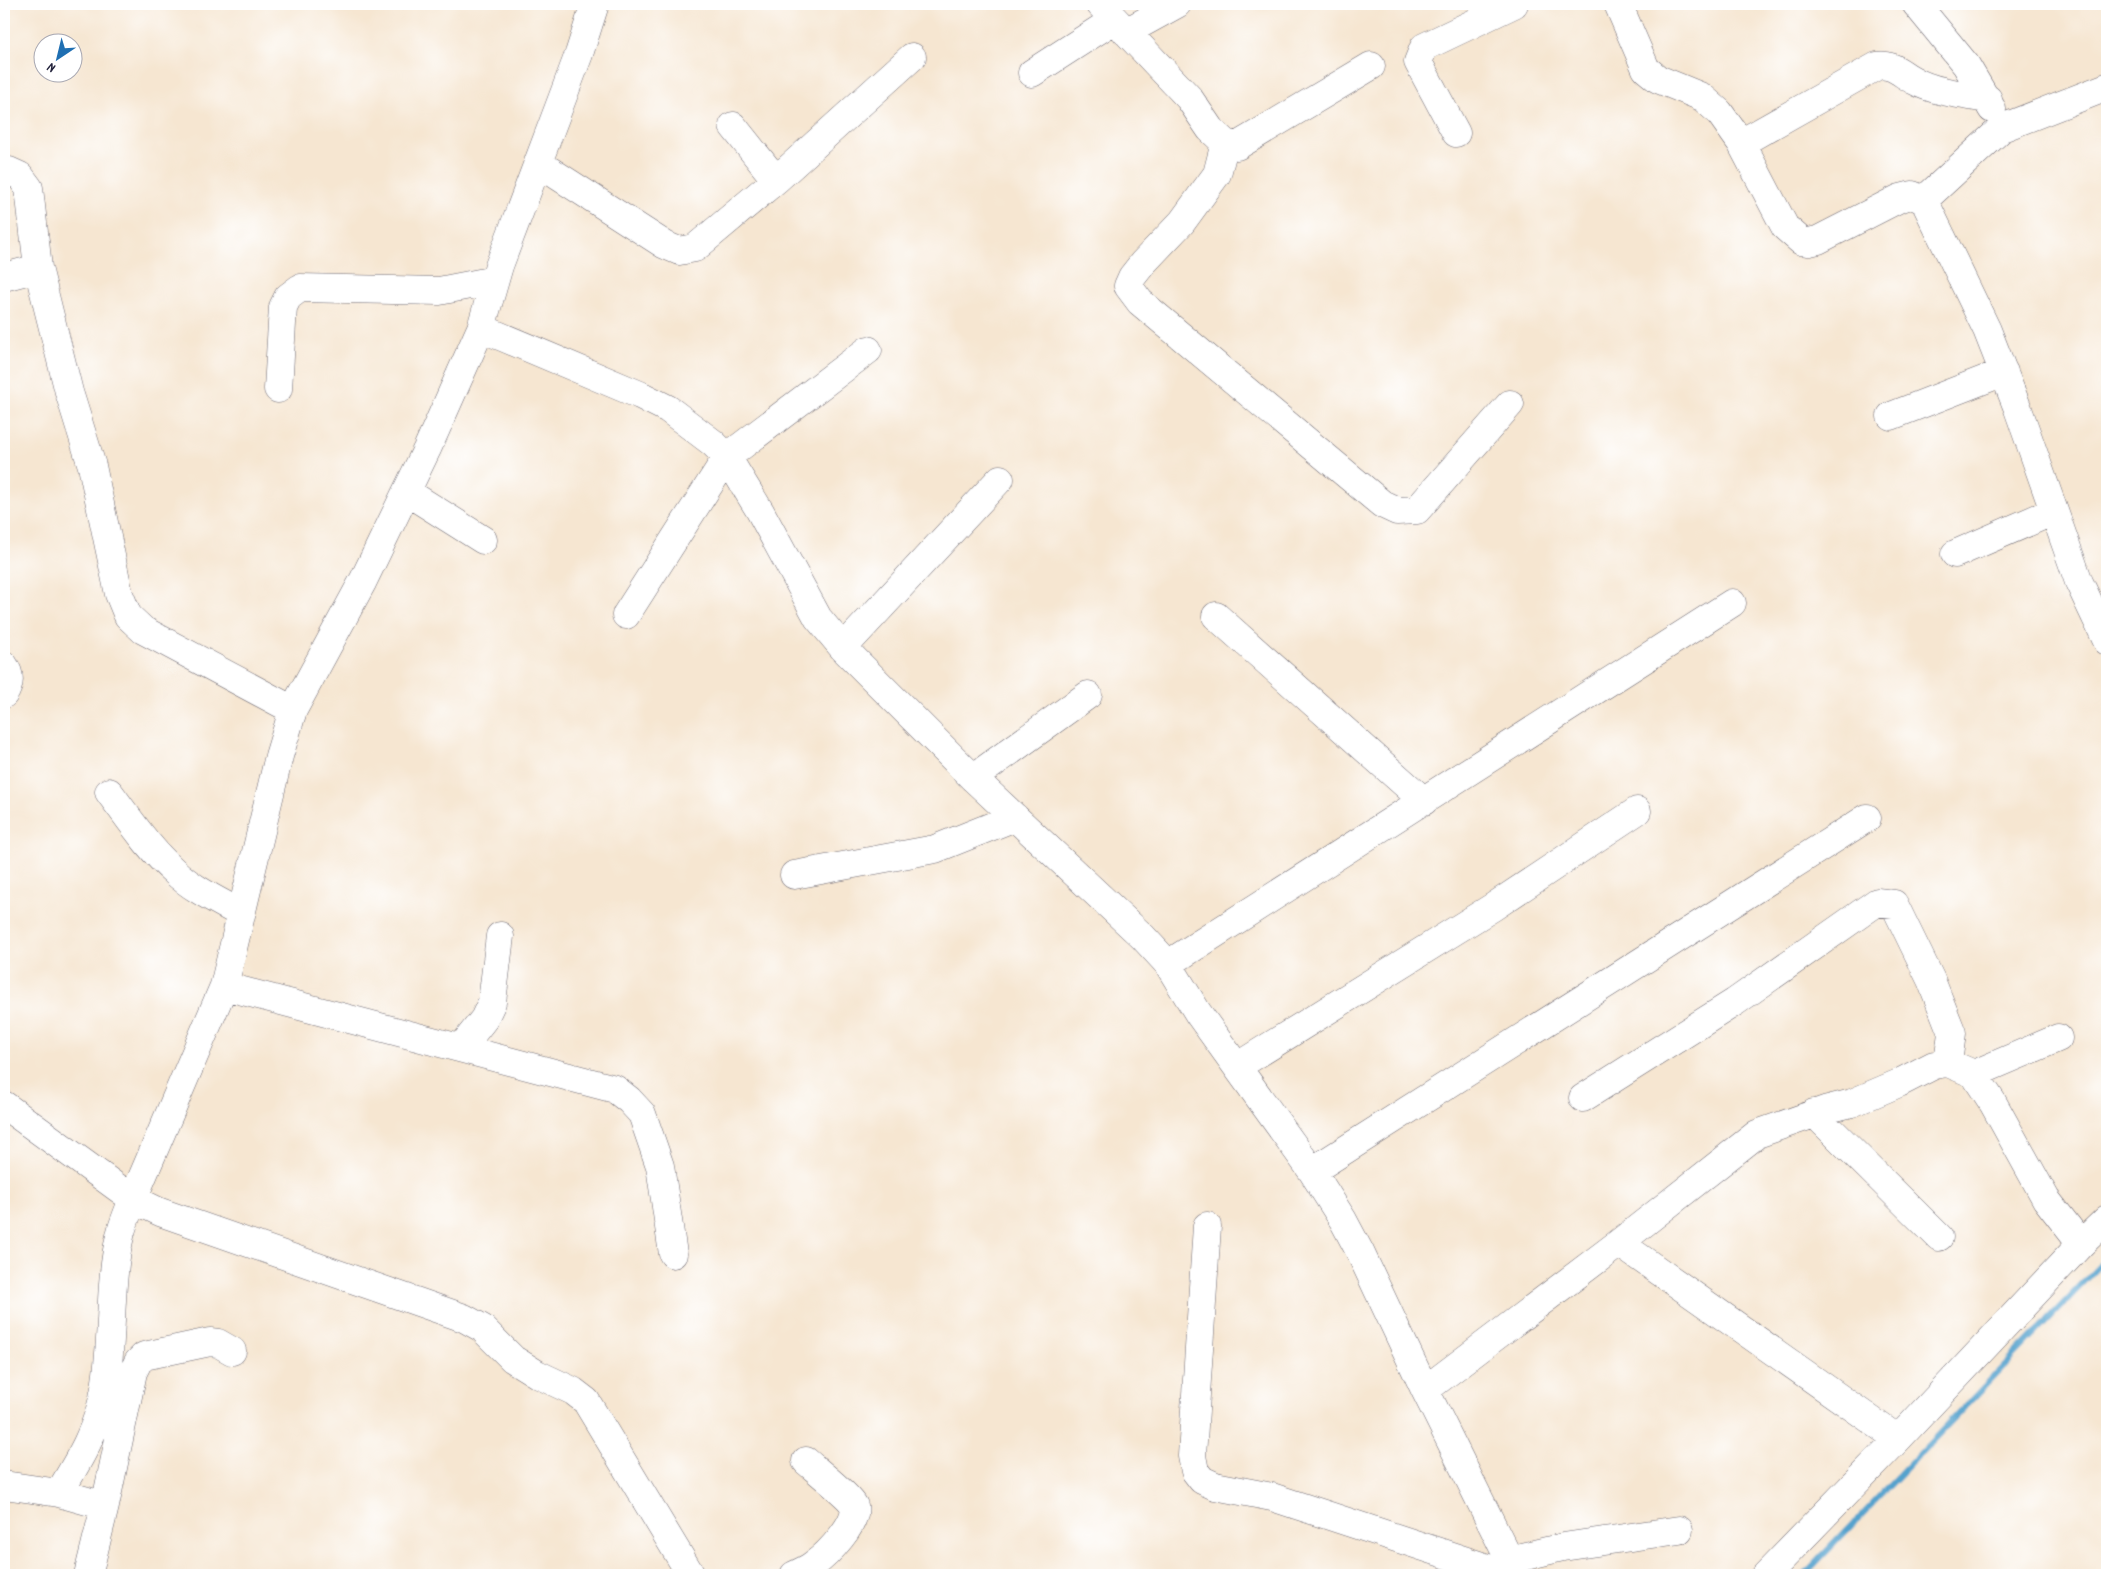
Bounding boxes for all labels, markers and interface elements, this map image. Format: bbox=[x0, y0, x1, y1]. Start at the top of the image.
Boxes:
north arrow bbox=[32, 32, 82, 82]
text: N bbox=[43, 57, 60, 77]

